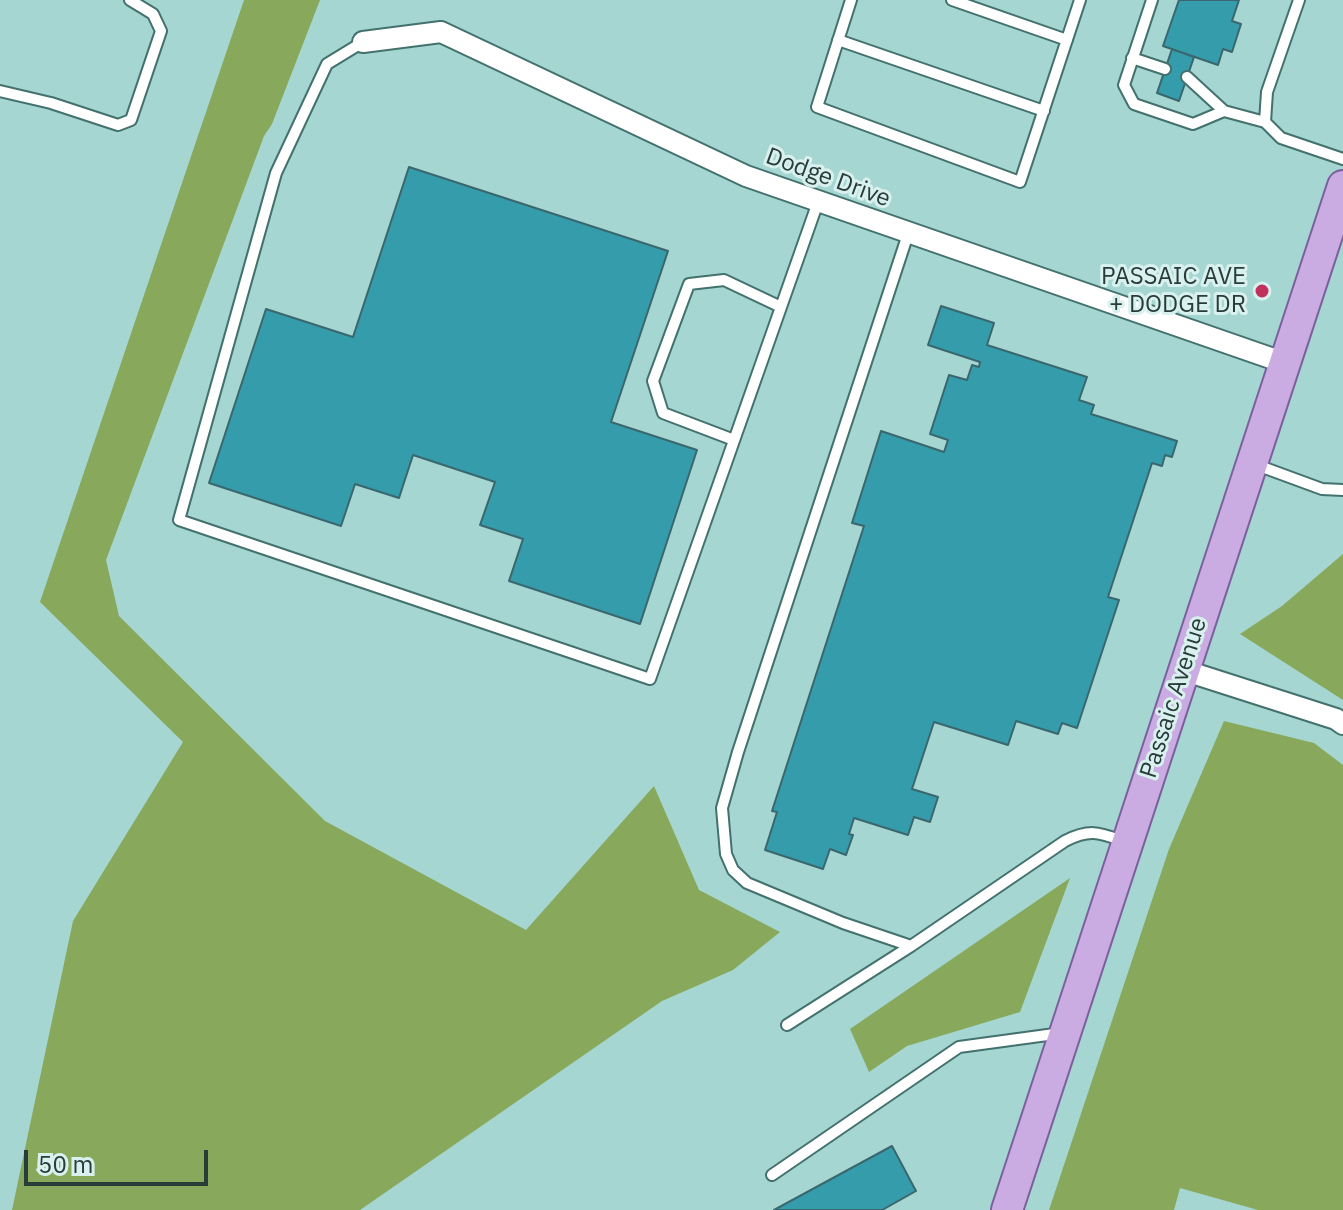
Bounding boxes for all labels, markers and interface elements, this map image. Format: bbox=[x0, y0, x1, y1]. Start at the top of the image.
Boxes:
street label: Dodge Drive bbox=[762, 142, 894, 214]
place label: PASSAIC AVE + DODGE DR bbox=[1101, 263, 1246, 319]
marker: PASSAIC AVE + DODGE DR bbox=[1253, 282, 1271, 300]
street label: Passaic Avenue bbox=[1134, 614, 1214, 782]
scale bar bbox=[28, 1134, 212, 1184]
text: 50 m bbox=[38, 1148, 93, 1180]

